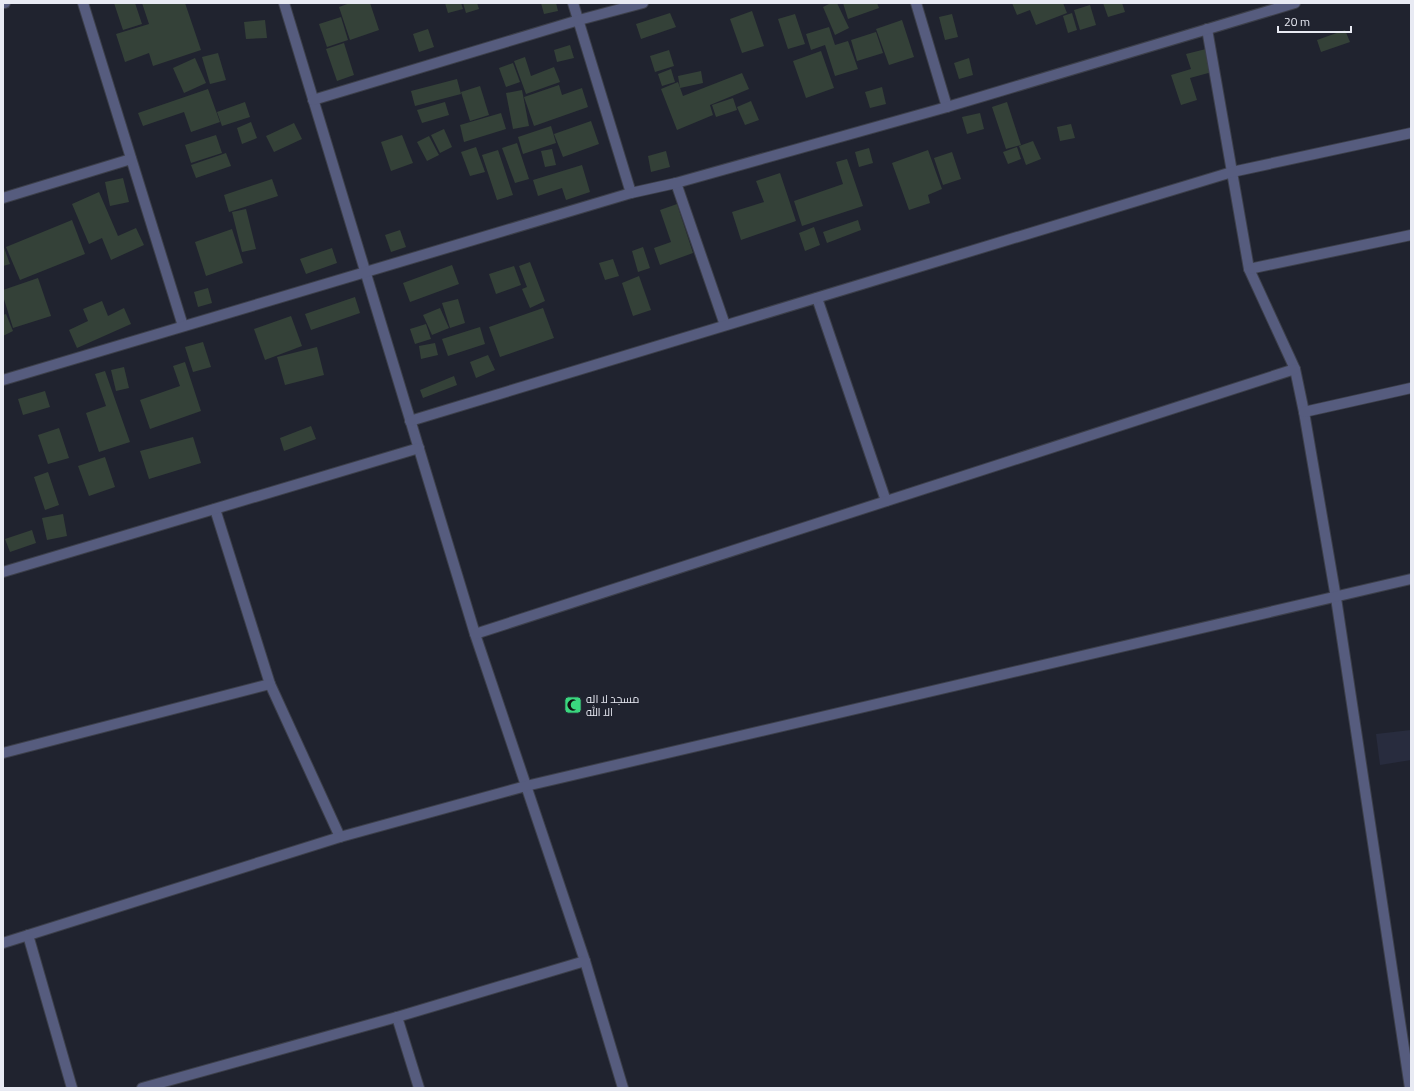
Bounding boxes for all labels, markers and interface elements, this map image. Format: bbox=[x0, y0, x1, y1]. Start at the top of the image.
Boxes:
scale bar bbox=[1278, 8, 1351, 34]
text: 20 m bbox=[1284, 12, 1310, 31]
place label: مسجد لا اله الا الله bbox=[586, 691, 639, 720]
mosque icon: مسجد لا اله الا الله bbox=[563, 695, 583, 715]

